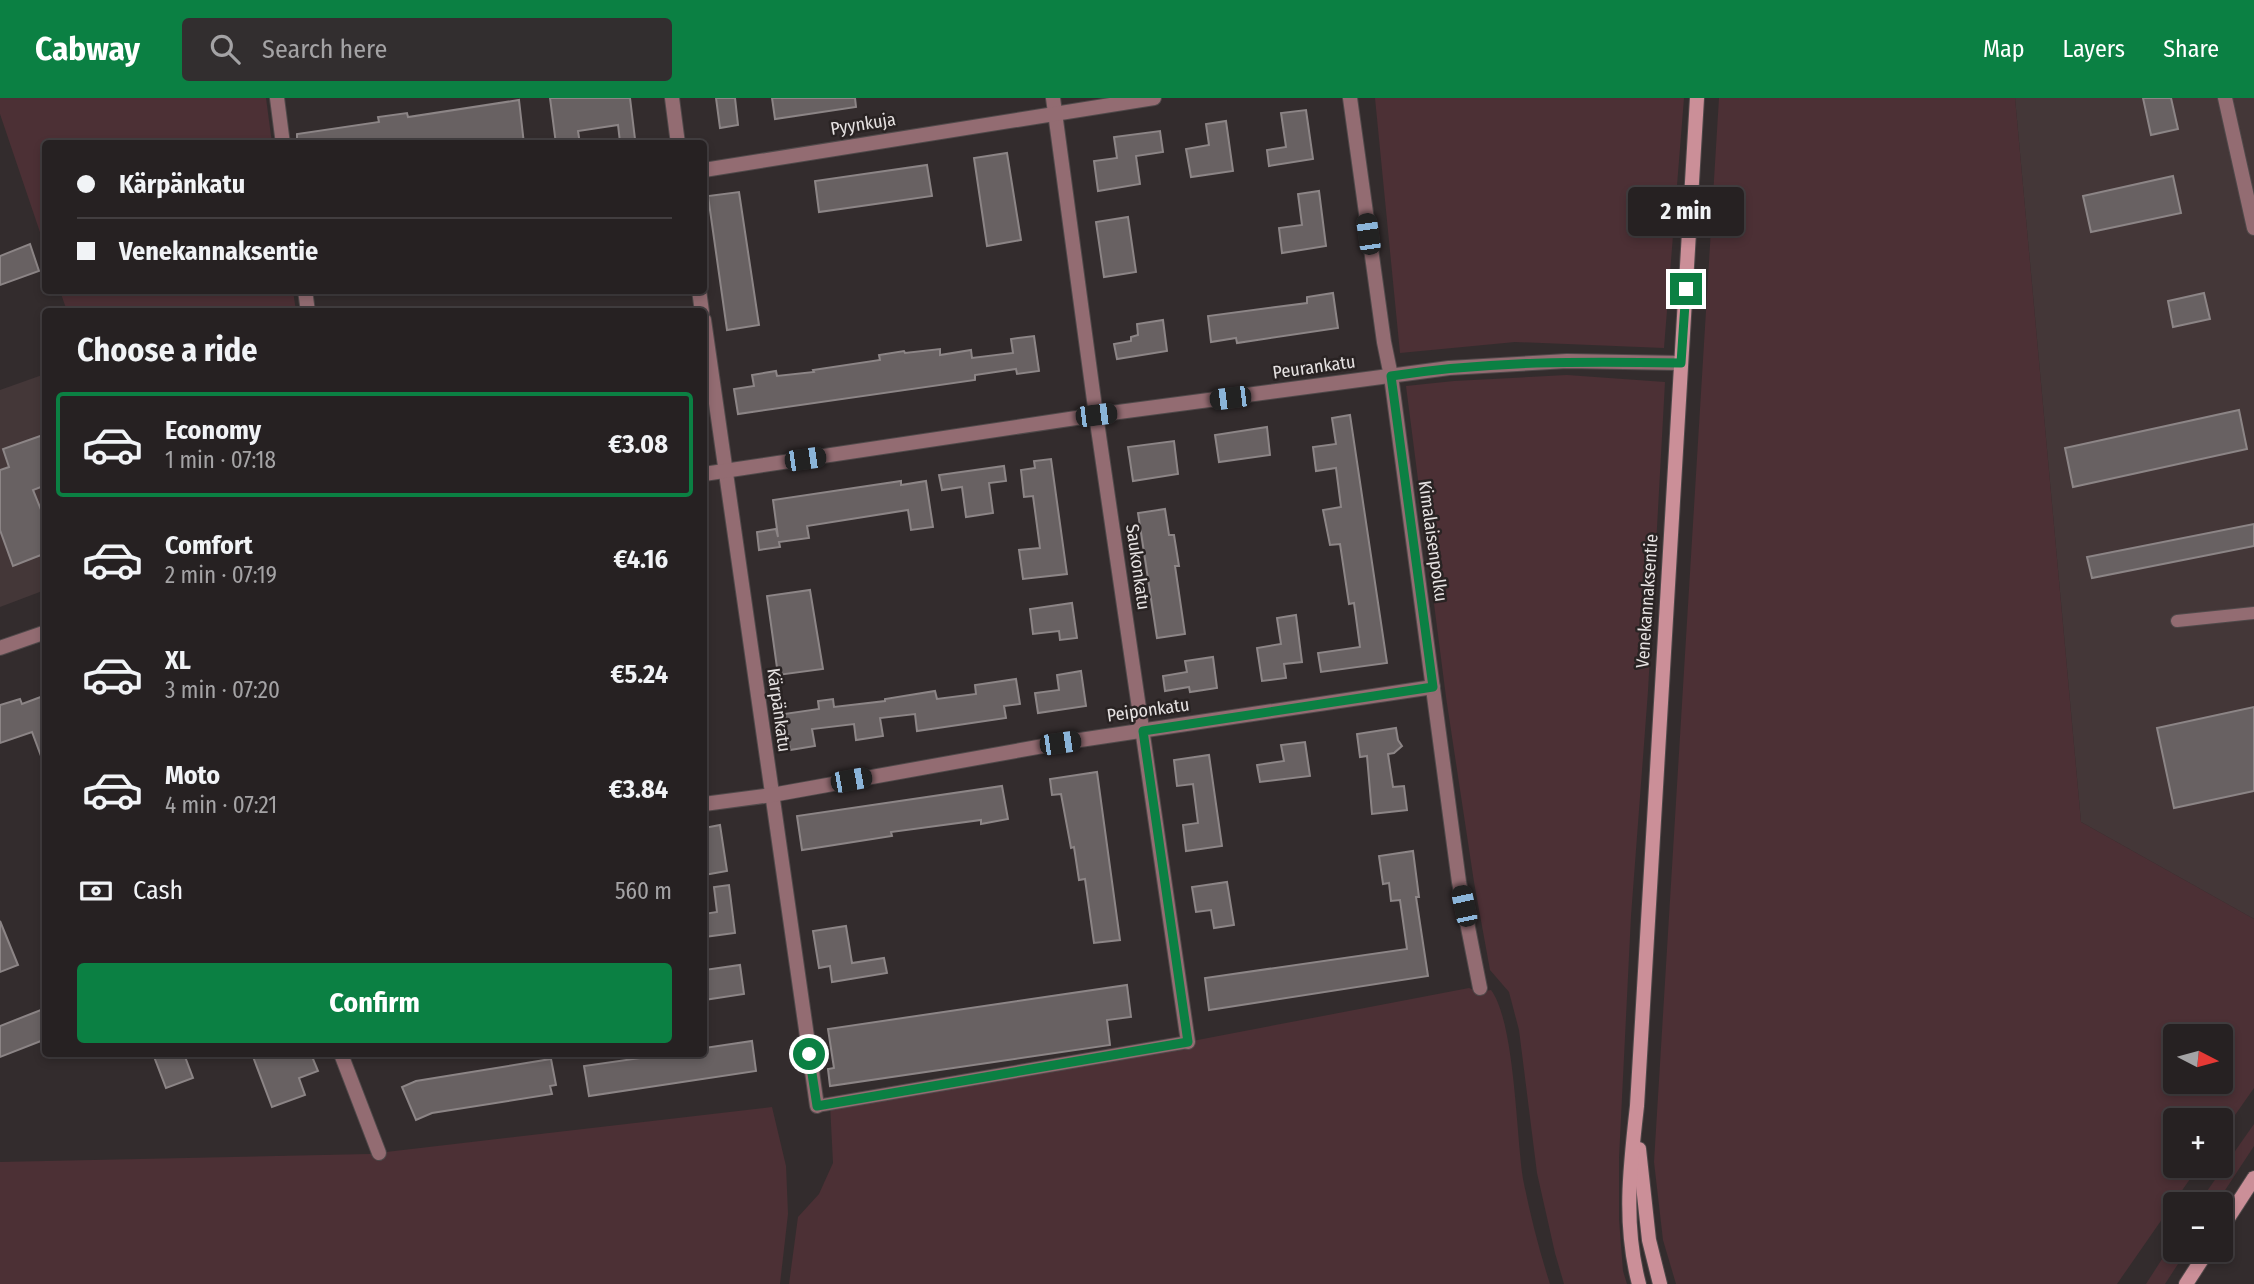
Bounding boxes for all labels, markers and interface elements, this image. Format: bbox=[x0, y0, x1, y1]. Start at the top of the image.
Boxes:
search box bbox=[182, 18, 672, 81]
text: Cabway bbox=[35, 29, 140, 69]
icon: search bbox=[206, 30, 244, 68]
text: Search here bbox=[262, 34, 387, 65]
text: Map bbox=[1983, 35, 2025, 63]
text: Layers bbox=[2063, 35, 2125, 63]
text: Share bbox=[2163, 35, 2219, 63]
street label: Pyynkuja bbox=[829, 108, 897, 140]
text: Kärpänkatu bbox=[119, 169, 245, 200]
callout: 2 min bbox=[1628, 188, 1744, 236]
text: 2 min bbox=[1661, 197, 1712, 225]
car bbox=[1355, 212, 1382, 256]
text: Venekannaksentie bbox=[119, 236, 318, 267]
route end bbox=[1670, 273, 1702, 305]
text: Choose a ride bbox=[77, 331, 258, 369]
street label: Peurankatu bbox=[1271, 350, 1357, 384]
car bbox=[1208, 385, 1253, 411]
car bbox=[1074, 402, 1119, 428]
icon: car bbox=[81, 413, 144, 476]
text: Economy bbox=[165, 415, 261, 446]
text: €3.08 bbox=[608, 429, 668, 460]
text: 1 min · 07:18 bbox=[165, 446, 276, 474]
car bbox=[783, 446, 828, 472]
street label: Kimalaisenpolku bbox=[1414, 479, 1452, 603]
street label: Saukonkatu bbox=[1121, 523, 1155, 611]
icon: car bbox=[81, 528, 144, 591]
text: Comfort bbox=[165, 530, 253, 561]
street label: Venekannaksentie bbox=[1631, 533, 1663, 669]
text: €4.16 bbox=[614, 544, 668, 575]
text: 2 min · 07:19 bbox=[165, 561, 277, 589]
icon: car bbox=[81, 643, 144, 706]
text: XL bbox=[165, 645, 191, 676]
text: €5.24 bbox=[610, 659, 668, 690]
street label: Kärpänkatu bbox=[762, 667, 796, 753]
text: 3 min · 07:20 bbox=[165, 676, 280, 704]
street label: Peiponkatu bbox=[1105, 693, 1191, 727]
car bbox=[1038, 730, 1083, 756]
icon: car bbox=[81, 758, 144, 821]
text: Moto bbox=[165, 760, 220, 791]
car bbox=[829, 766, 874, 794]
text: €3.84 bbox=[609, 774, 668, 805]
text: 4 min · 07:21 bbox=[165, 791, 277, 819]
icon: cash bbox=[77, 872, 115, 910]
text: Cash bbox=[133, 875, 183, 906]
text: 560 m bbox=[615, 877, 672, 905]
car bbox=[1450, 883, 1479, 929]
button: Confirm bbox=[77, 963, 672, 1043]
north arrow bbox=[2163, 1024, 2233, 1094]
map controls bbox=[2163, 1024, 2233, 1262]
route start bbox=[793, 1038, 825, 1070]
button: + bbox=[2163, 1108, 2233, 1178]
button: − bbox=[2163, 1192, 2233, 1262]

